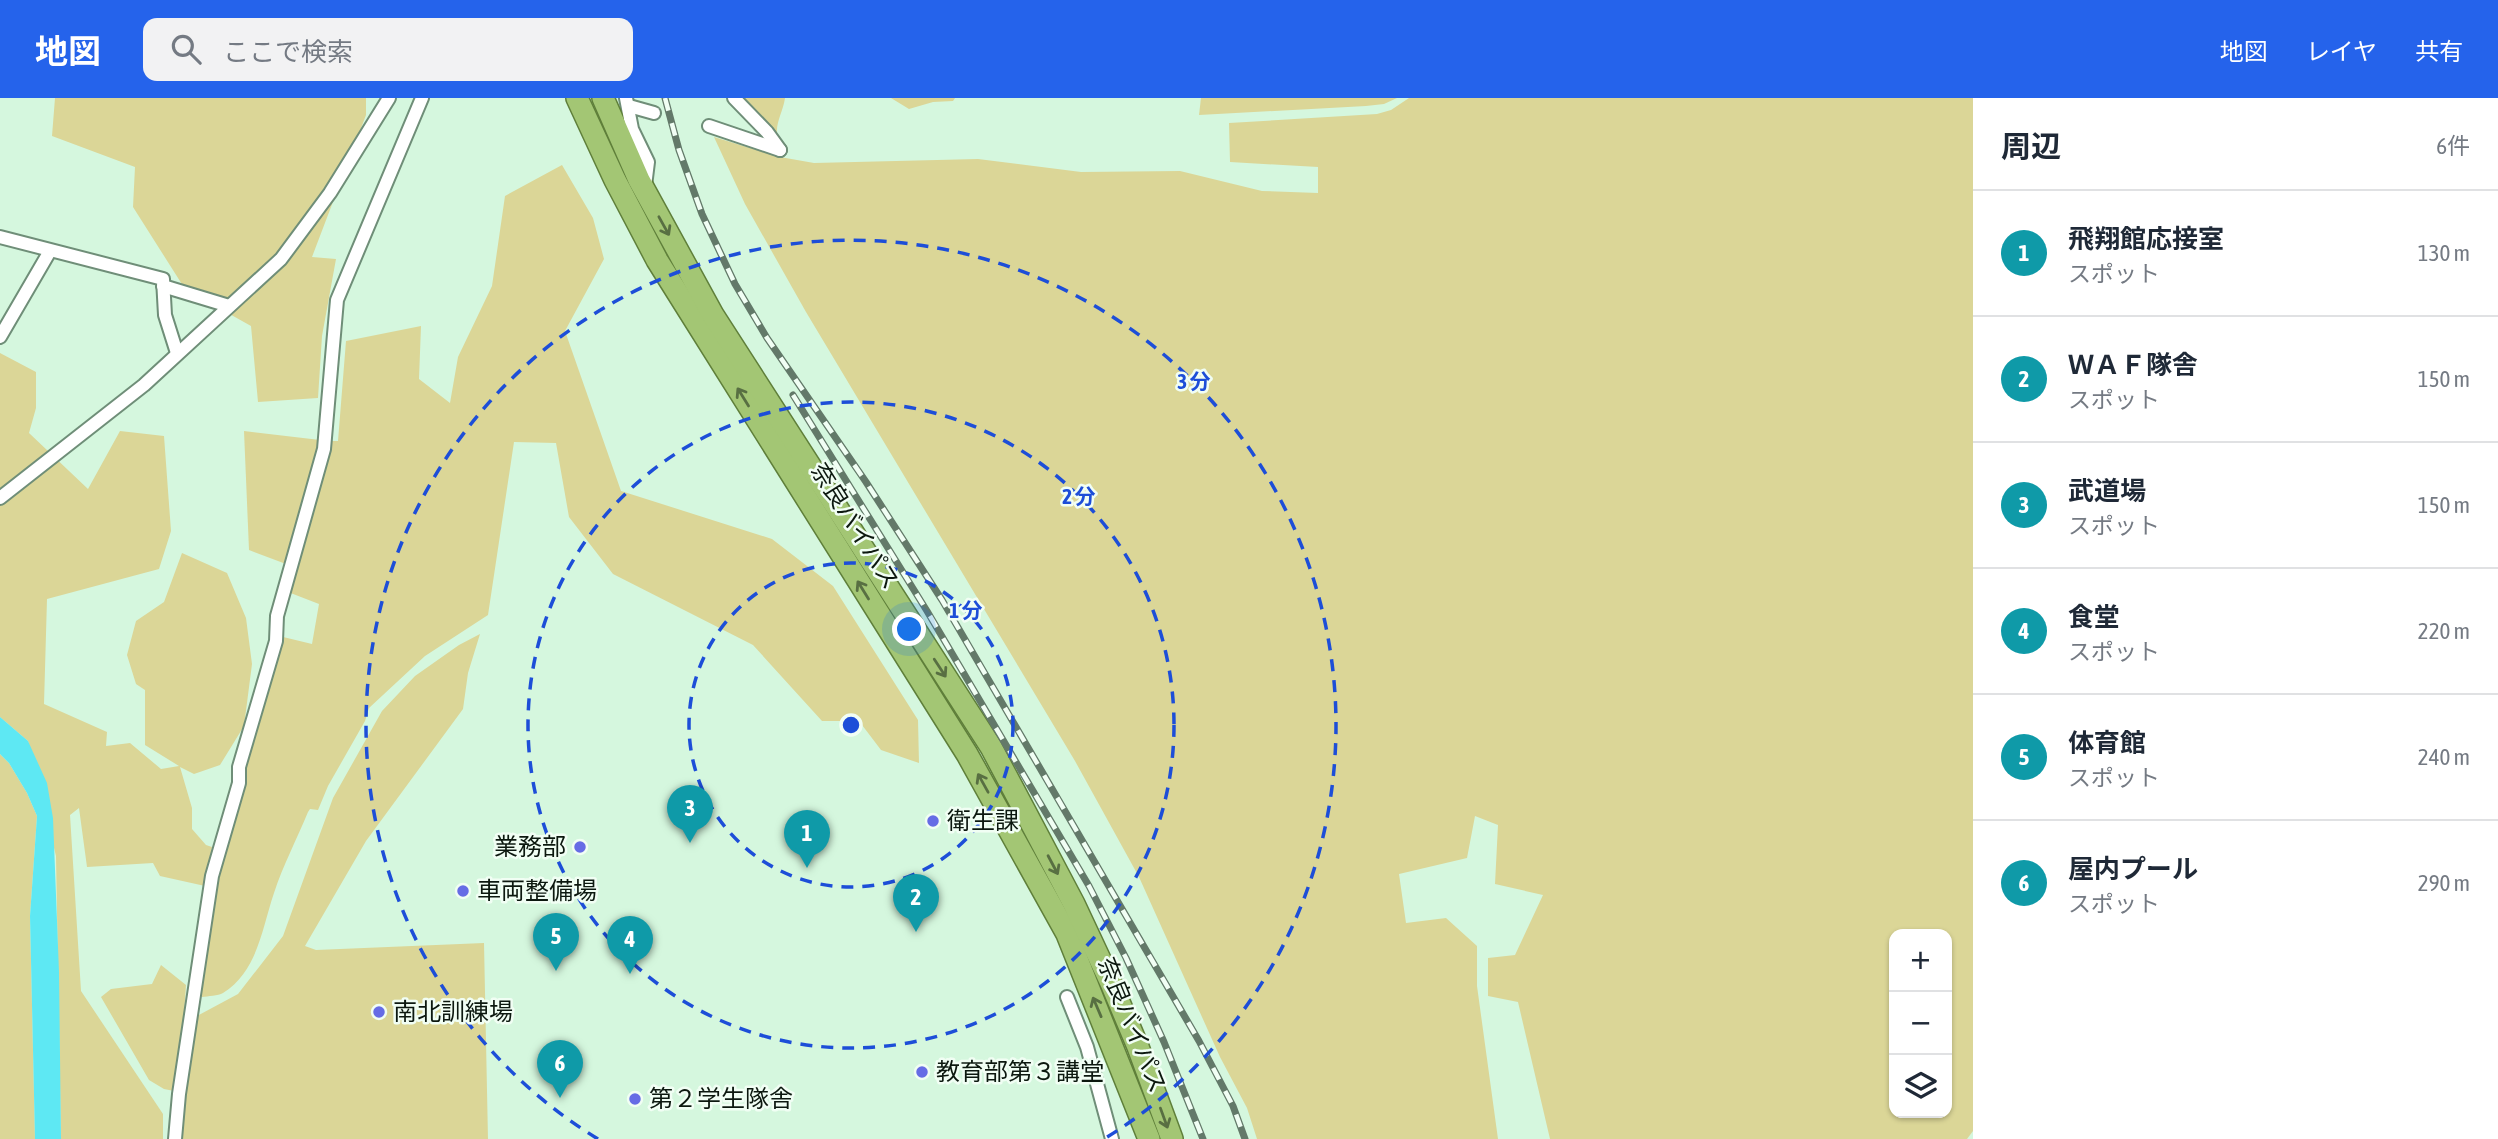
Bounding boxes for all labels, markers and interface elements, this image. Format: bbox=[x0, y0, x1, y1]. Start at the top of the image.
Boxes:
search box bbox=[143, 18, 633, 81]
icon: search bbox=[167, 30, 205, 68]
text: 地図 bbox=[35, 32, 101, 70]
text: ここで検索 bbox=[223, 37, 353, 67]
text: 地図 bbox=[2220, 38, 2268, 65]
text: レイヤ bbox=[2306, 38, 2377, 65]
text: 共有 bbox=[2415, 38, 2463, 65]
text: 周辺 bbox=[2001, 129, 2061, 163]
text: 6件 bbox=[2436, 133, 2470, 159]
one-way arrow bbox=[658, 215, 671, 236]
text: 飛翔館応接室 bbox=[2068, 224, 2224, 254]
text: 1 bbox=[2019, 240, 2029, 266]
text: 130 m bbox=[2418, 240, 2470, 266]
text: スポット bbox=[2068, 261, 2160, 287]
text: ＷＡＦ隊舎 bbox=[2068, 350, 2198, 380]
text: 2 bbox=[2019, 366, 2029, 392]
text: 150 m bbox=[2418, 366, 2470, 392]
text: 3 分 bbox=[1177, 369, 1211, 393]
one-way arrow bbox=[735, 387, 749, 407]
text: スポット bbox=[2068, 387, 2160, 413]
street label: 奈良バイパス bbox=[806, 458, 905, 594]
text: 武道場 bbox=[2068, 476, 2146, 506]
text: 2 分 bbox=[1062, 484, 1096, 508]
text: 3 bbox=[2019, 492, 2029, 518]
text: 150 m bbox=[2418, 492, 2470, 518]
text: スポット bbox=[2068, 513, 2160, 539]
one-way arrow bbox=[856, 580, 870, 600]
text: 1 分 bbox=[949, 598, 983, 622]
text: 食堂 bbox=[2068, 602, 2120, 632]
your location bbox=[892, 612, 926, 646]
text: 4 bbox=[2019, 618, 2029, 644]
text: 220 m bbox=[2418, 618, 2470, 644]
text: スポット bbox=[2068, 639, 2160, 665]
one-way arrow bbox=[933, 658, 947, 678]
centre of rings bbox=[839, 713, 863, 737]
text: 体育館 bbox=[2068, 728, 2146, 758]
text: 5 bbox=[2019, 744, 2029, 770]
text: 240 m bbox=[2418, 744, 2470, 770]
text: スポット bbox=[2068, 765, 2160, 791]
one-way arrow bbox=[976, 773, 990, 793]
pin: 3 bbox=[667, 785, 713, 843]
place label: 衛生課 bbox=[947, 807, 1019, 834]
pin: 1 bbox=[784, 810, 830, 868]
marker: 衛生課 bbox=[925, 813, 941, 829]
place label: 業務部 bbox=[494, 833, 566, 860]
marker: 業務部 bbox=[572, 839, 588, 855]
one-way arrow bbox=[1047, 854, 1061, 875]
text: 屋内プール bbox=[2068, 854, 2198, 884]
text: 6 bbox=[2019, 870, 2029, 896]
text: 290 m bbox=[2418, 870, 2470, 896]
pin: 2 bbox=[893, 874, 939, 932]
place label: 車両整備場 bbox=[477, 877, 597, 904]
marker: 車両整備場 bbox=[455, 883, 471, 899]
text: スポット bbox=[2068, 891, 2160, 917]
pin: 5 bbox=[533, 913, 579, 971]
pin: 4 bbox=[607, 916, 653, 974]
map controls bbox=[1889, 929, 1952, 1118]
button: + bbox=[1889, 929, 1952, 992]
street label: 奈良バイパス bbox=[1093, 953, 1172, 1096]
button: − bbox=[1889, 992, 1952, 1055]
one-way arrow bbox=[1090, 997, 1103, 1019]
place label: 南北訓練場 bbox=[393, 998, 513, 1025]
marker: 南北訓練場 bbox=[371, 1004, 387, 1020]
pin: 6 bbox=[537, 1040, 583, 1098]
button: layers bbox=[1889, 1055, 1952, 1118]
place label: 教育部第３講堂 bbox=[936, 1058, 1104, 1085]
marker: 教育部第３講堂 bbox=[914, 1064, 930, 1080]
place label: 第２学生隊舎 bbox=[649, 1085, 793, 1112]
marker: 第２学生隊舎 bbox=[627, 1091, 643, 1107]
one-way arrow bbox=[1159, 1106, 1172, 1128]

